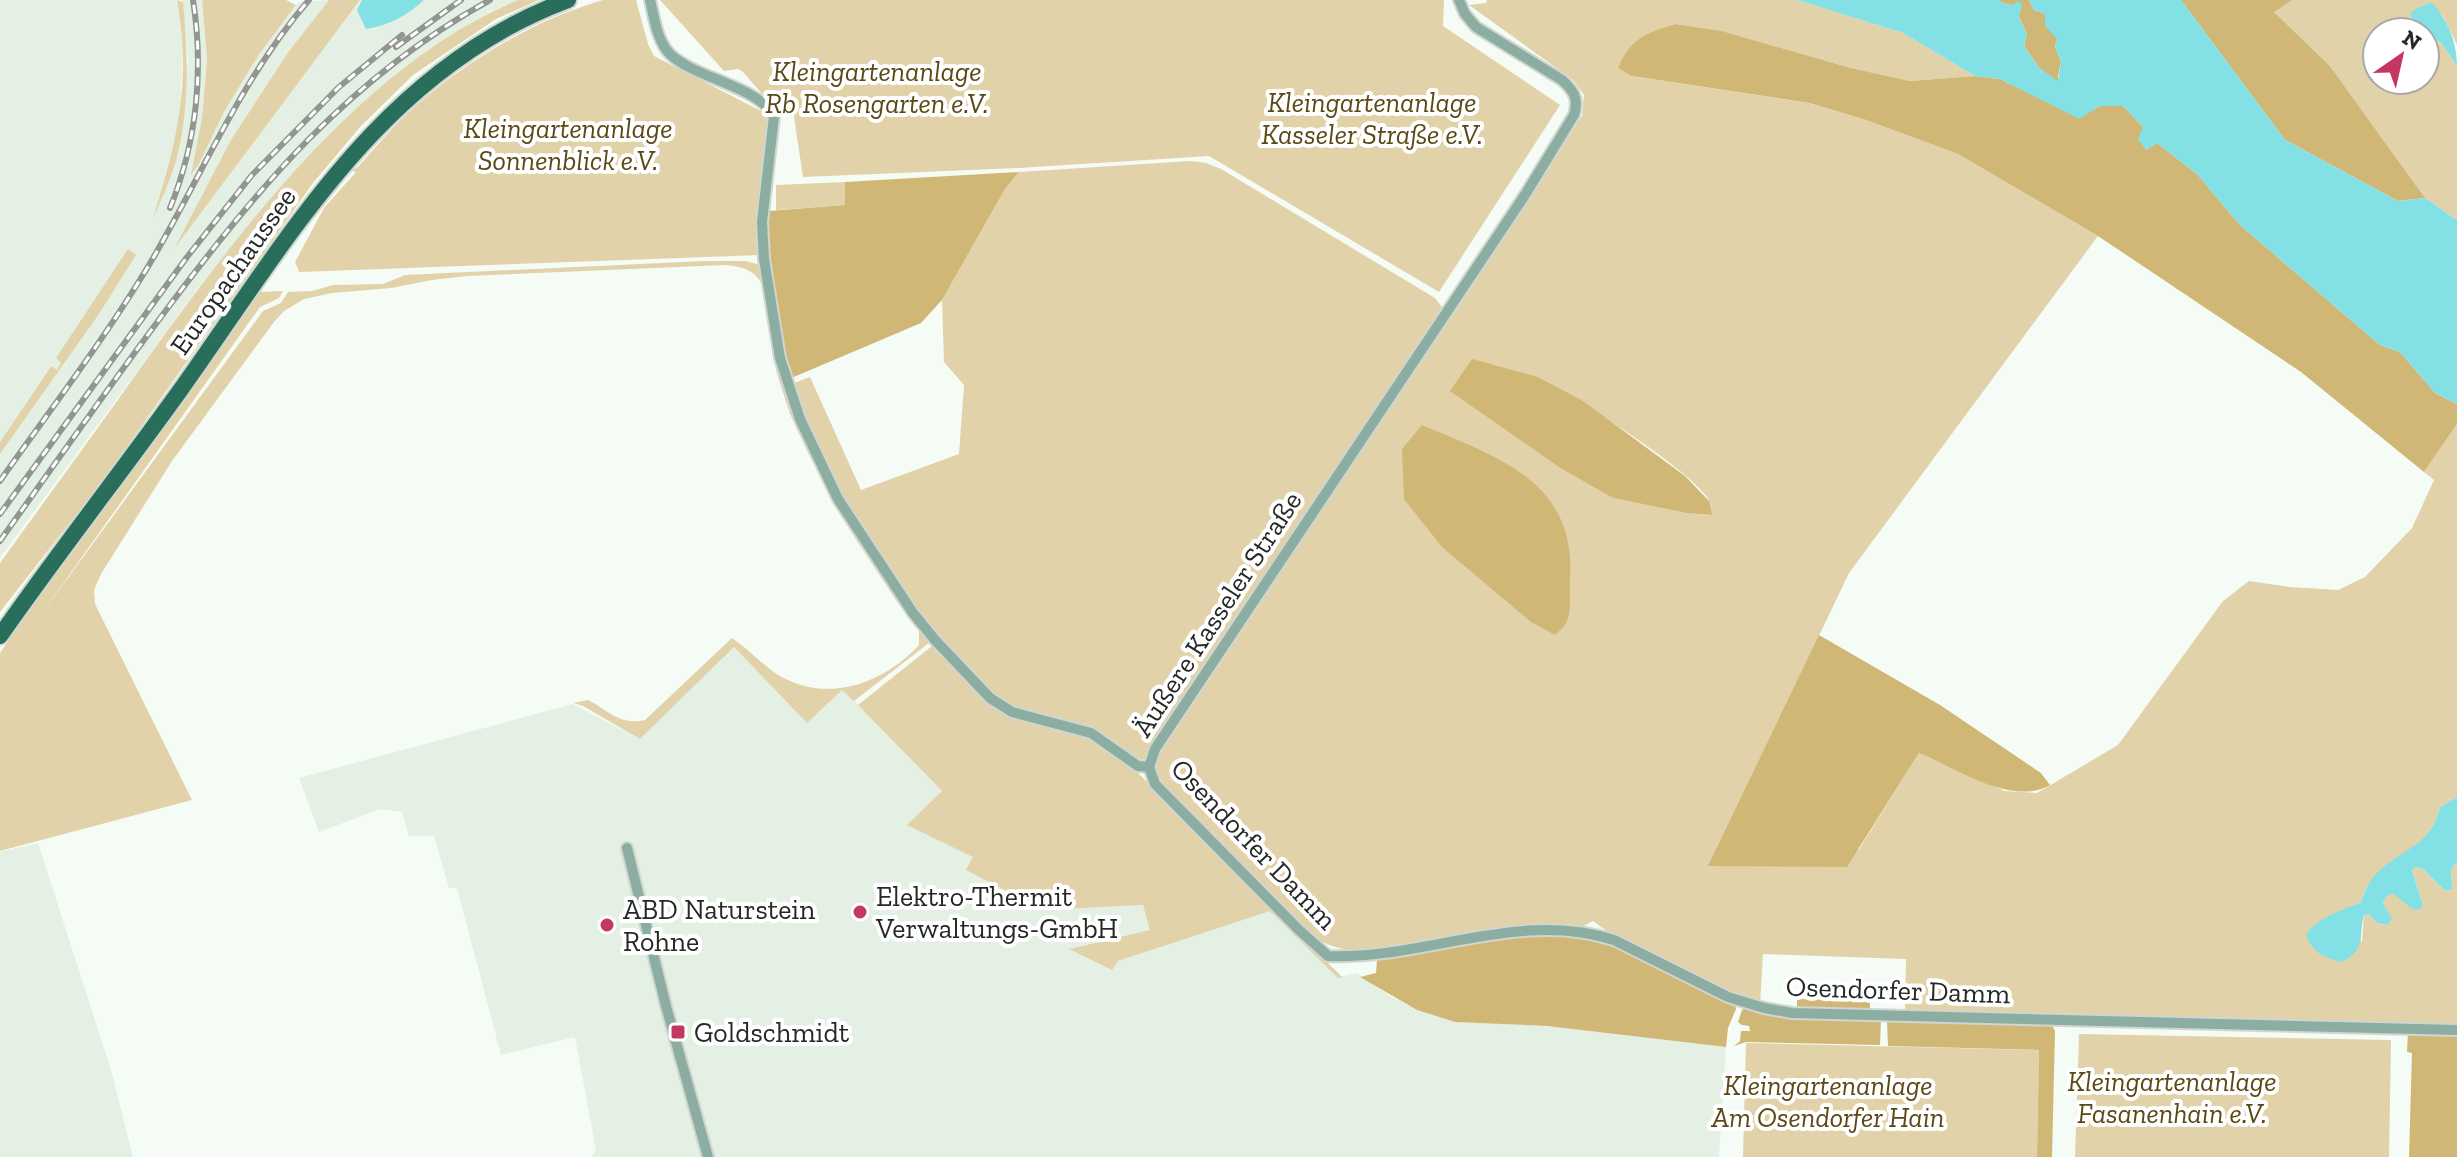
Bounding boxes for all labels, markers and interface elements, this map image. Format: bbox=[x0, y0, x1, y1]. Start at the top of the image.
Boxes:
north arrow bbox=[2361, 16, 2441, 96]
text: N bbox=[2397, 24, 2427, 56]
park label: Kleingartenanlage Rb Rosengarten e.V. bbox=[765, 55, 989, 120]
park label: Kleingartenanlage Kasseler Straße e.V. bbox=[1261, 86, 1483, 151]
park label: Kleingartenanlage Sonnenblick e.V. bbox=[464, 112, 672, 177]
street label: Europachaussee bbox=[163, 181, 303, 361]
street label: Äußere Kasseler Straße bbox=[1125, 485, 1309, 743]
street label: Osendorfer Damm bbox=[1164, 752, 1344, 936]
place label: Elektro-Thermit Verwaltungs-GmbH bbox=[875, 880, 1118, 945]
place label: ABD Naturstein Rohne bbox=[623, 893, 815, 958]
marker: Elektro-Thermit Verwaltungs-GmbH bbox=[851, 903, 869, 921]
marker: ABD Naturstein Rohne bbox=[598, 916, 616, 934]
street label: Osendorfer Damm bbox=[1785, 970, 2011, 1010]
place label: Goldschmidt bbox=[694, 1016, 850, 1049]
marker: Goldschmidt bbox=[669, 1023, 687, 1041]
park label: Kleingartenanlage Fasanenhain e.V. bbox=[2068, 1065, 2276, 1130]
park label: Kleingartenanlage Am Osendorfer Hain bbox=[1710, 1069, 1945, 1134]

